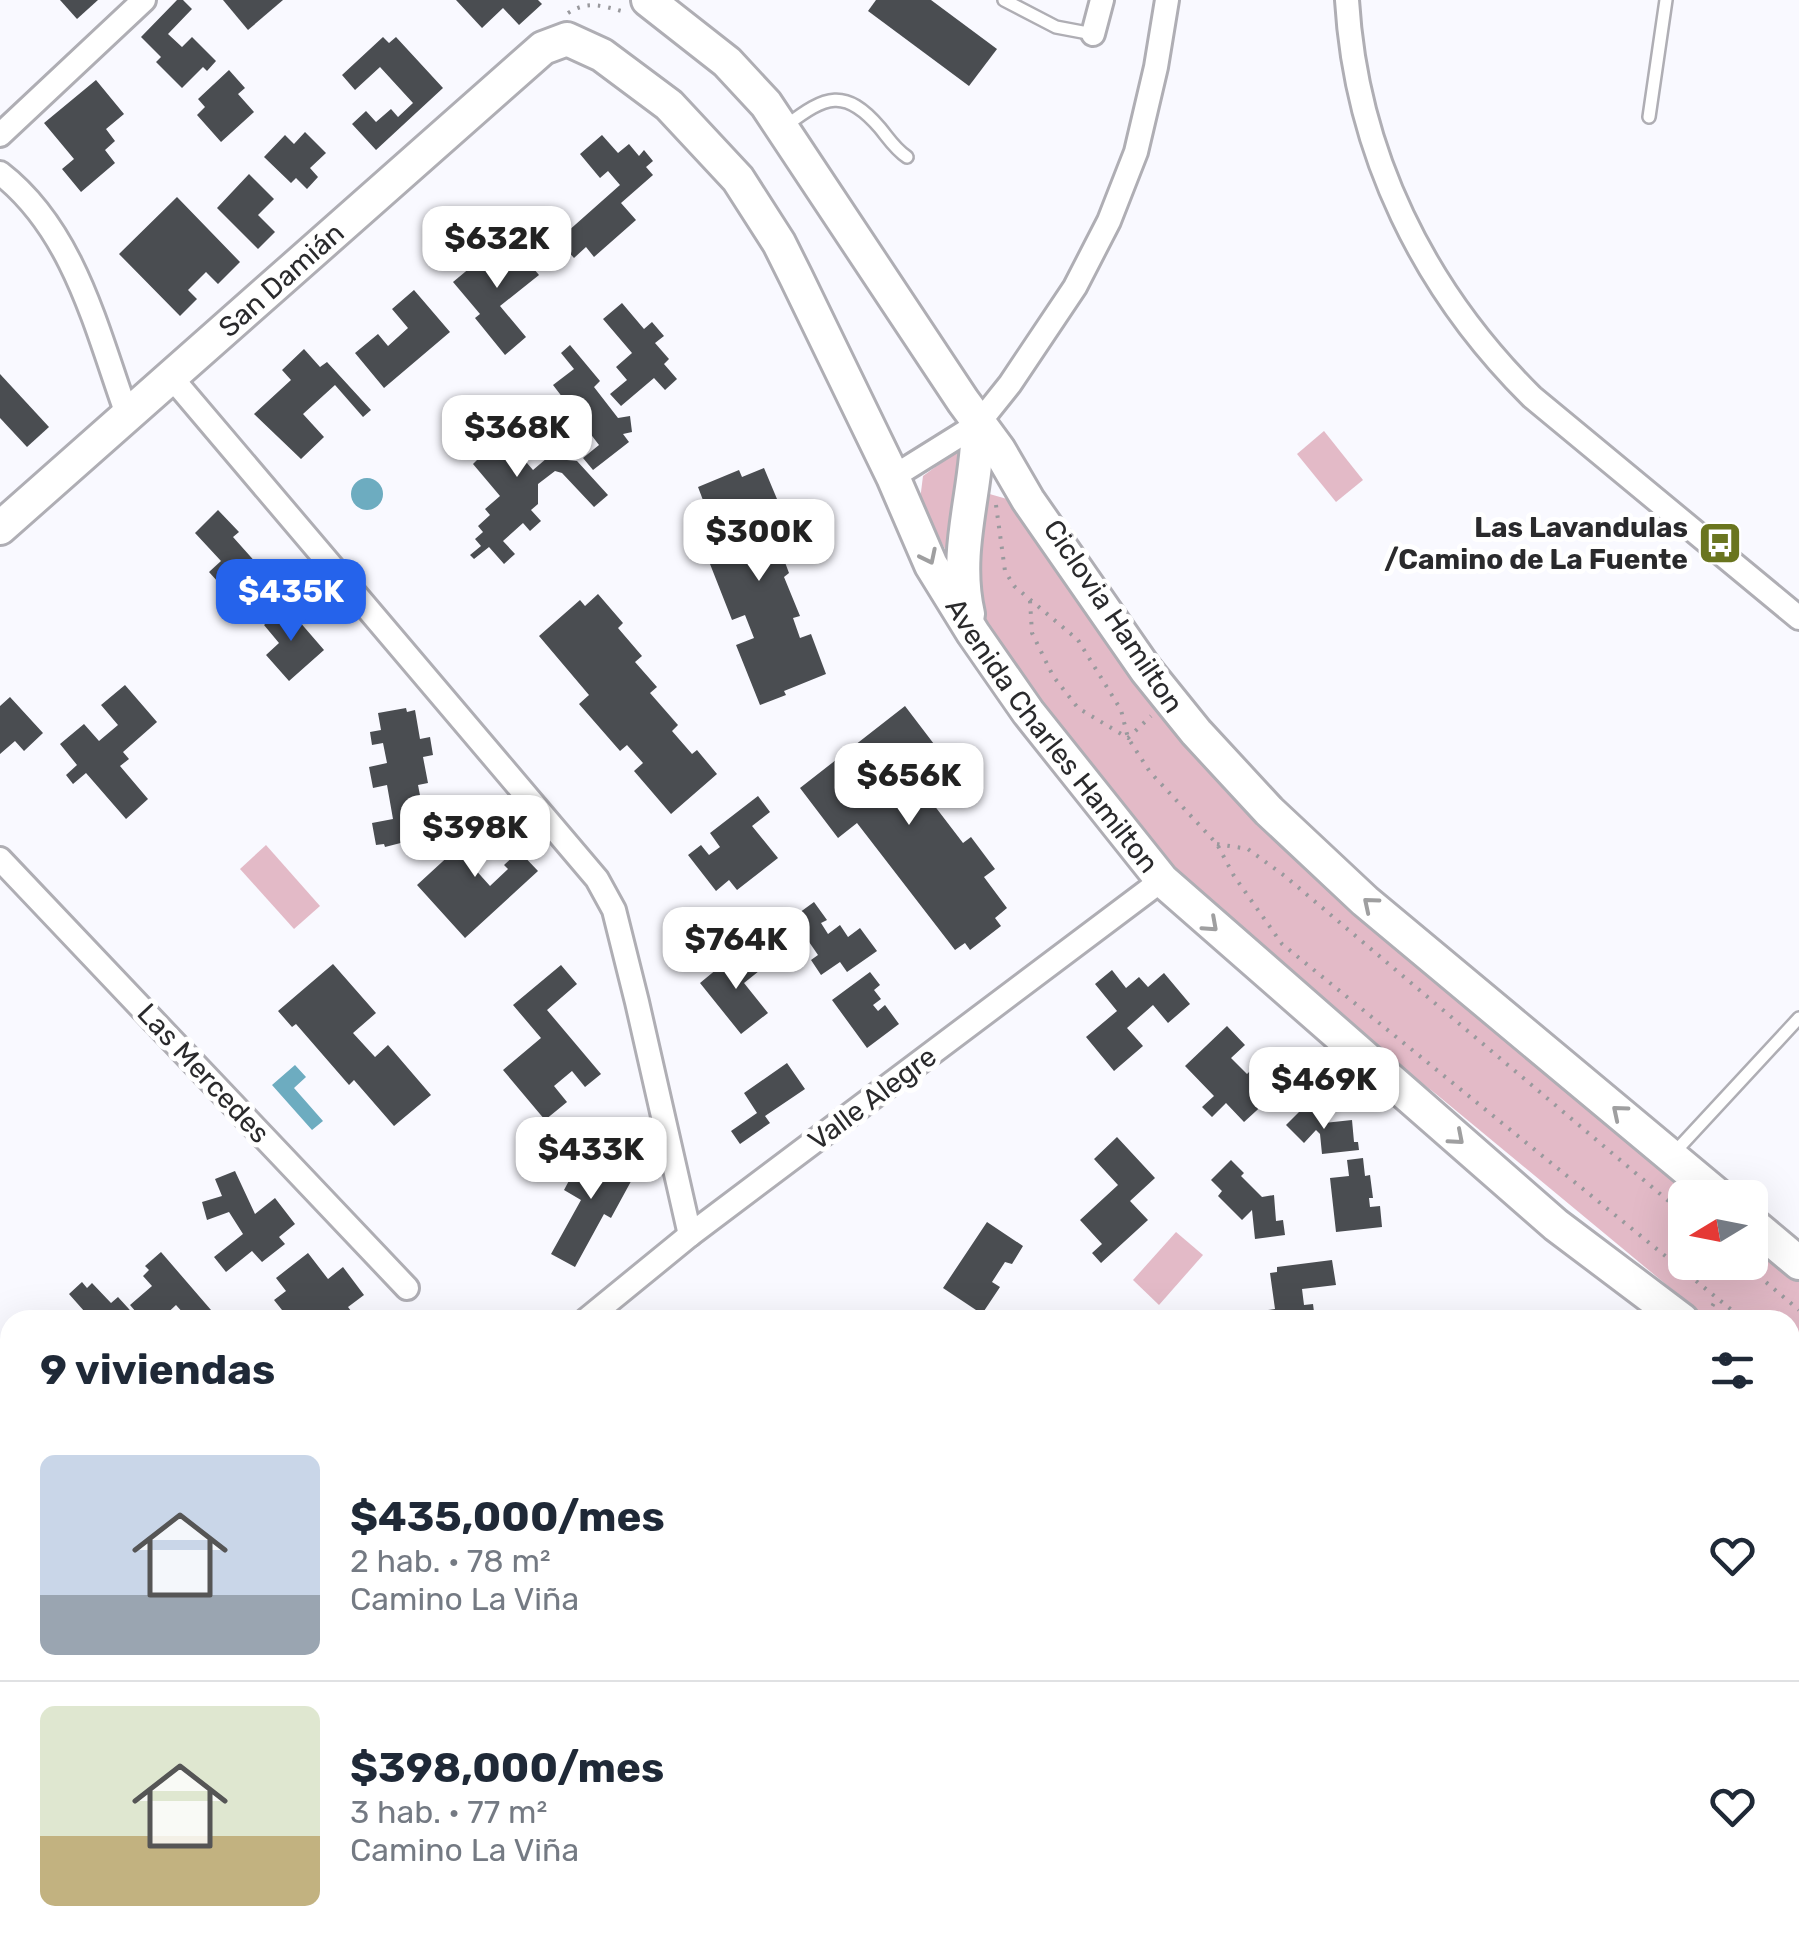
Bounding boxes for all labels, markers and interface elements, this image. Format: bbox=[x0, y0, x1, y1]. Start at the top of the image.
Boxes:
pin: $632K bbox=[427, 206, 567, 291]
street label: San Damián bbox=[212, 216, 351, 344]
text: $632K bbox=[444, 219, 550, 257]
pin: $368K bbox=[447, 395, 587, 480]
text: $368K bbox=[464, 408, 570, 446]
pin: $300K bbox=[689, 499, 829, 584]
place label: Las Lavandulas /Camino de La Fuente bbox=[1384, 511, 1688, 576]
text: $300K bbox=[705, 512, 813, 550]
street label: Ciclovia Hamilton bbox=[1037, 513, 1190, 719]
bus stop icon: Las Lavandulas /Camino de La Fuente bbox=[1697, 520, 1743, 566]
one-way arrow bbox=[916, 547, 936, 565]
pin: $435K bbox=[221, 559, 361, 644]
text: $435K bbox=[238, 572, 344, 610]
street label: Avenida Charles Hamilton bbox=[939, 592, 1165, 879]
pin: $656K bbox=[839, 743, 979, 828]
text: $656K bbox=[857, 756, 961, 794]
pin: $398K bbox=[405, 795, 545, 880]
text: $398K bbox=[422, 808, 528, 846]
one-way arrow bbox=[1363, 898, 1382, 916]
pin: $764K bbox=[666, 907, 806, 992]
one-way arrow bbox=[1199, 913, 1218, 931]
text: $764K bbox=[685, 920, 787, 958]
street label: Las Mercedes bbox=[131, 997, 277, 1150]
street label: Valle Alegre bbox=[802, 1040, 943, 1157]
pin: $469K bbox=[1254, 1047, 1394, 1132]
text: $469K bbox=[1271, 1060, 1377, 1098]
one-way arrow bbox=[1613, 1106, 1631, 1124]
pin: $433K bbox=[521, 1117, 661, 1202]
one-way arrow bbox=[1445, 1126, 1463, 1144]
text: $433K bbox=[538, 1130, 644, 1168]
north arrow bbox=[1668, 1180, 1768, 1280]
map controls bbox=[1668, 1180, 1768, 1280]
icon: filters bbox=[1705, 1343, 1760, 1398]
text: 9 viviendas bbox=[40, 1345, 275, 1395]
text: $435,000/mes bbox=[350, 1492, 665, 1542]
icon: home bbox=[120, 1495, 240, 1615]
icon: heart bbox=[1705, 1528, 1760, 1583]
text: 2 hab. · 78 m² bbox=[350, 1542, 551, 1580]
text: Camino La Viña bbox=[350, 1580, 579, 1618]
text: $398,000/mes bbox=[350, 1743, 664, 1793]
icon: home bbox=[120, 1746, 240, 1866]
icon: heart bbox=[1705, 1779, 1760, 1834]
text: 3 hab. · 77 m² bbox=[350, 1793, 547, 1831]
text: Camino La Viña bbox=[350, 1831, 579, 1869]

